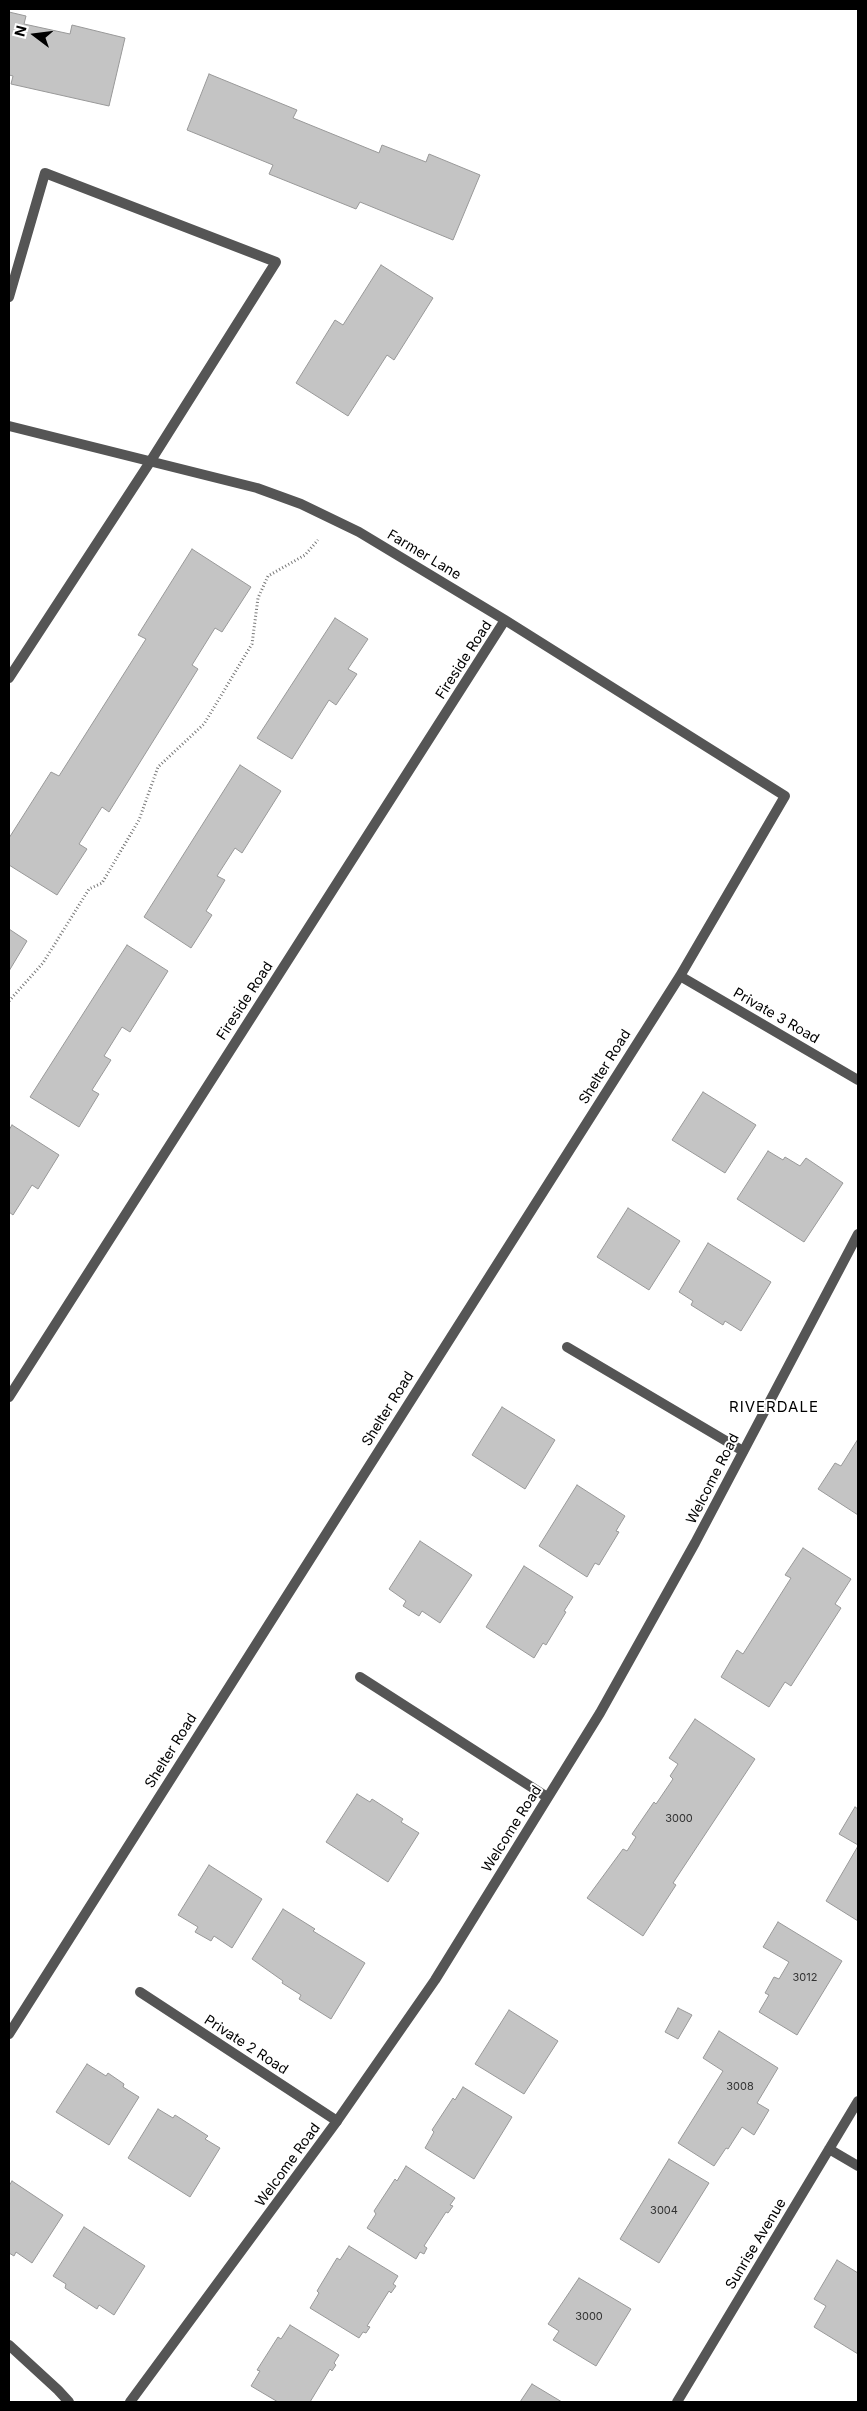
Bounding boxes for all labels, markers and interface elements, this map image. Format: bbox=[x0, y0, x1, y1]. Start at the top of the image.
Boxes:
north arrow bbox=[10, 10, 60, 60]
text: N bbox=[10, 24, 30, 38]
street label: Farmer Lane bbox=[384, 526, 464, 584]
street label: Fireside Road bbox=[432, 618, 496, 702]
street label: Fireside Road bbox=[213, 959, 277, 1043]
street label: Private 3 Road bbox=[730, 985, 822, 1047]
street label: Shelter Road bbox=[575, 1027, 635, 1107]
street label: Shelter Road bbox=[358, 1369, 418, 1449]
district label: RIVERDALE bbox=[728, 1398, 820, 1416]
street label: Welcome Road bbox=[683, 1431, 743, 1527]
street label: Shelter Road bbox=[141, 1711, 201, 1791]
street label: Welcome Road bbox=[479, 1783, 545, 1875]
house number: 3000 bbox=[665, 1812, 693, 1826]
house number: 3012 bbox=[793, 1971, 817, 1985]
street label: Private 2 Road bbox=[201, 2012, 291, 2078]
house number: 3008 bbox=[726, 2080, 754, 2094]
street label: Welcome Road bbox=[252, 2120, 324, 2210]
street label: Sunrise Avenue bbox=[722, 2195, 790, 2293]
house number: 3004 bbox=[650, 2204, 678, 2218]
house number: 3000 bbox=[575, 2310, 603, 2324]

